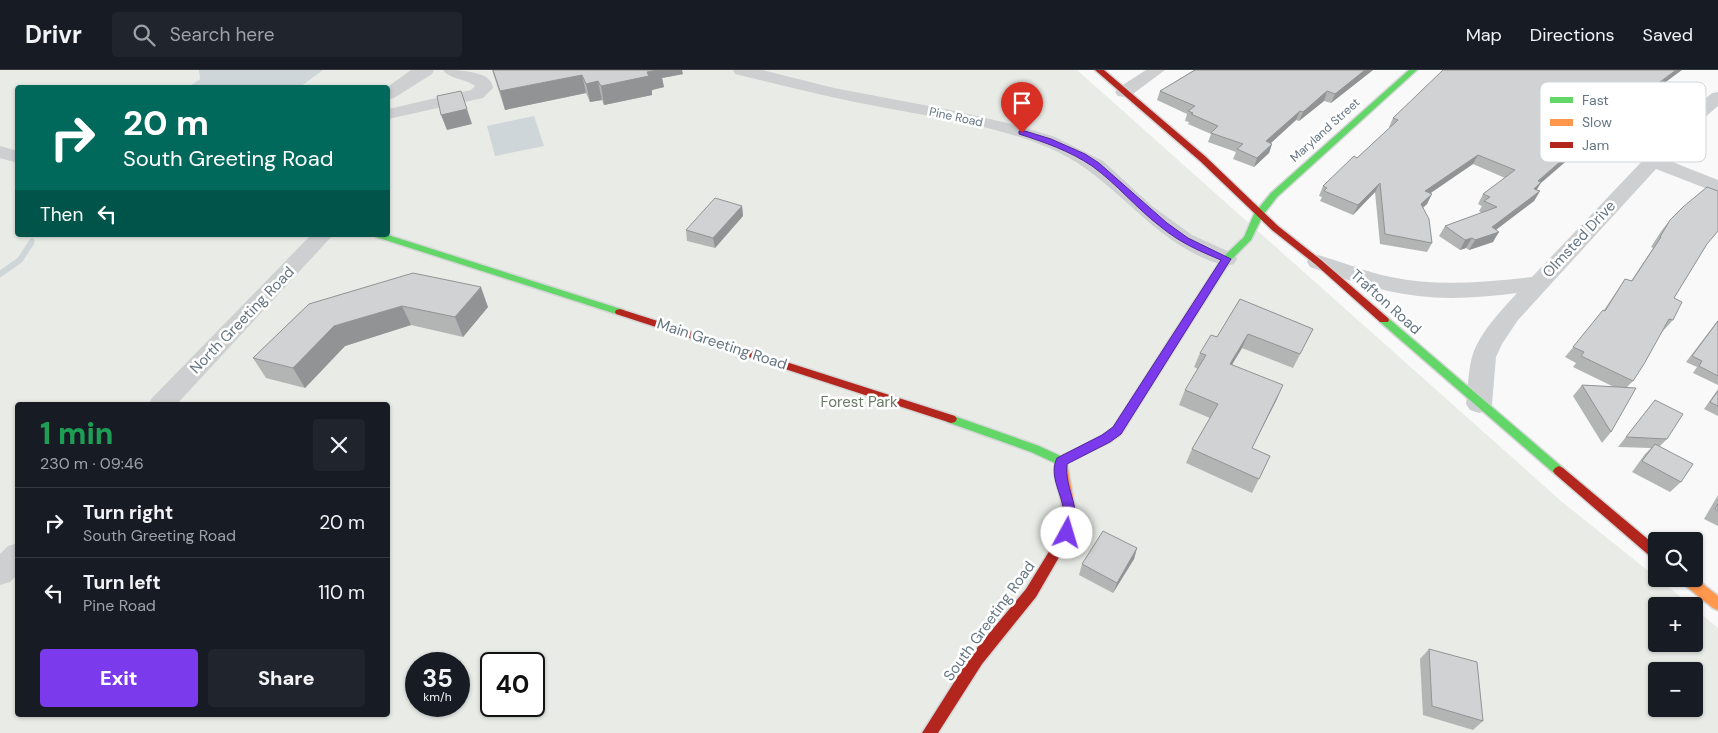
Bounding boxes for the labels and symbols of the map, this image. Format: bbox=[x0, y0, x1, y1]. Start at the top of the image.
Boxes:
pin bbox=[1001, 82, 1043, 133]
legend bbox=[1540, 82, 1706, 162]
text: Fast bbox=[1582, 91, 1609, 109]
street label: Maryland Street bbox=[1287, 94, 1363, 166]
street label: Pine Road bbox=[928, 103, 984, 131]
text: Slow bbox=[1582, 113, 1612, 131]
text: Jam bbox=[1582, 136, 1609, 154]
street label: Olmsted Drive bbox=[1538, 196, 1620, 282]
street label: North Greeting Road bbox=[185, 262, 299, 378]
street label: Trafton Road bbox=[1346, 265, 1426, 339]
street label: Main Greeting Road bbox=[654, 314, 790, 374]
park label: Forest Park bbox=[820, 392, 898, 412]
position arrow bbox=[1040, 506, 1092, 558]
street label: South Greeting Road bbox=[939, 557, 1039, 685]
speed limit sign: 40 bbox=[480, 652, 545, 717]

